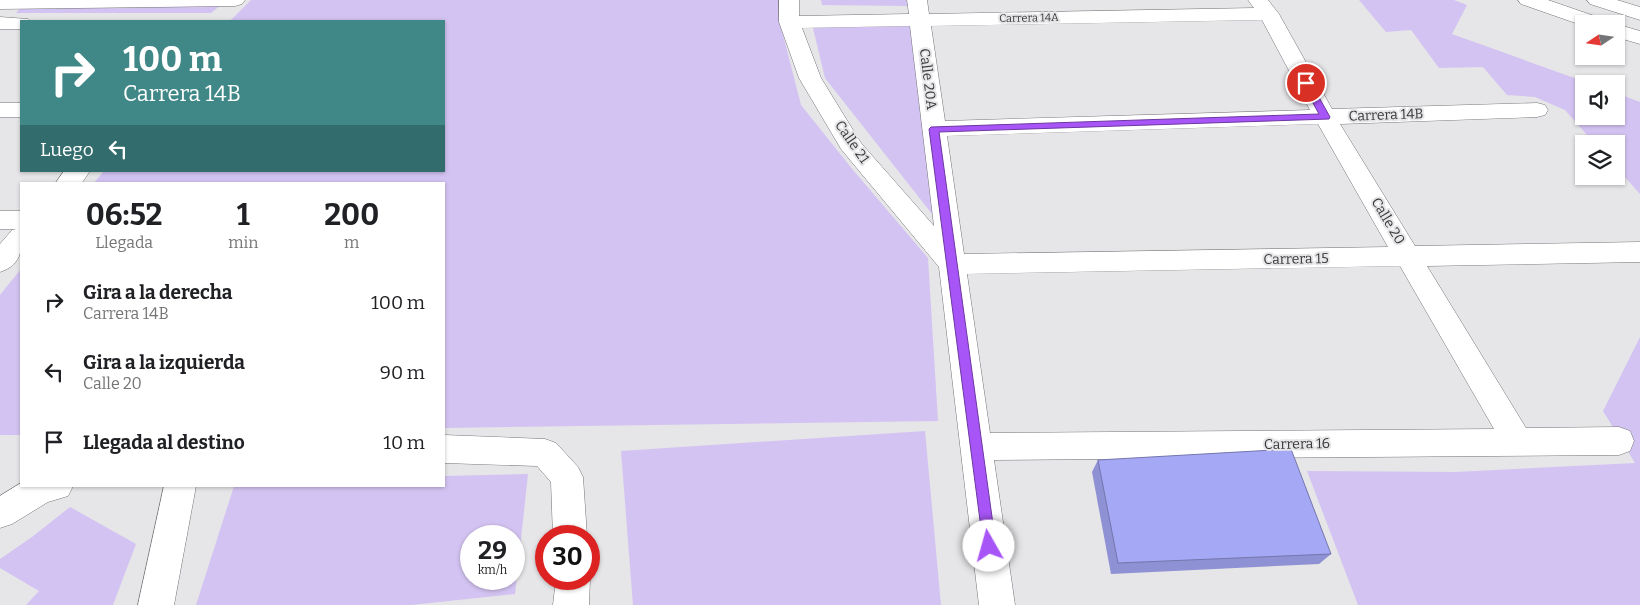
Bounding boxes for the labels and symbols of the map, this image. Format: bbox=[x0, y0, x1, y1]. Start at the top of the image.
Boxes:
street label: Carrera 14A bbox=[999, 11, 1059, 25]
north arrow bbox=[1575, 15, 1625, 65]
street label: Calle 20A bbox=[916, 47, 940, 111]
pin bbox=[1285, 62, 1327, 104]
street label: Carrera 14B bbox=[1348, 105, 1424, 125]
street label: Calle 21 bbox=[831, 117, 873, 167]
street label: Calle 20 bbox=[1367, 195, 1409, 247]
street label: Carrera 15 bbox=[1263, 250, 1329, 268]
street label: Carrera 16 bbox=[1264, 435, 1330, 453]
position arrow bbox=[962, 519, 1014, 571]
speed limit sign: 30 bbox=[535, 525, 600, 590]

